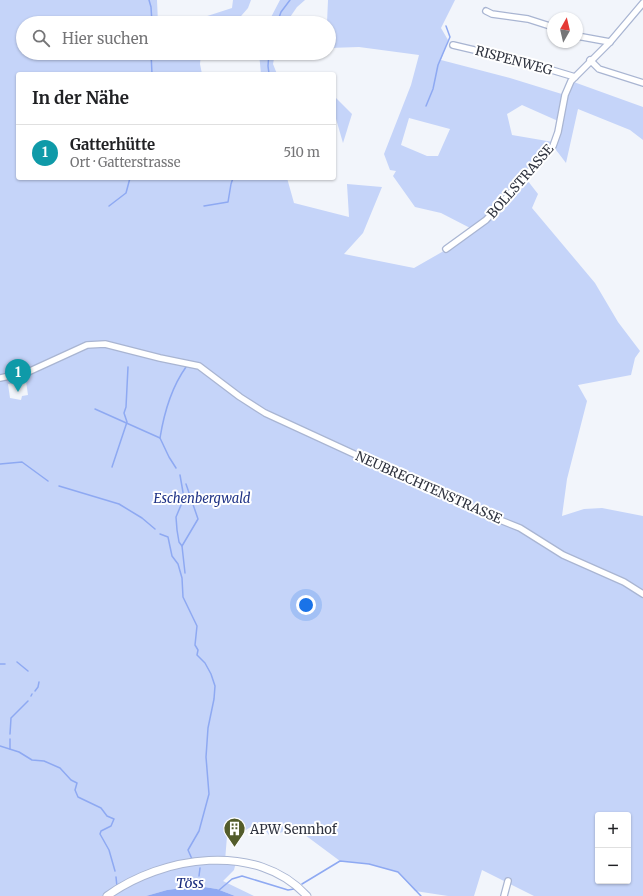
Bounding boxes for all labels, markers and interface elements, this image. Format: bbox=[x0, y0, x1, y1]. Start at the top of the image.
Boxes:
north arrow bbox=[547, 12, 583, 48]
search box bbox=[16, 16, 336, 60]
icon: search bbox=[30, 27, 52, 49]
text: Hier suchen bbox=[62, 29, 149, 48]
street label: RISPENWEG bbox=[473, 42, 555, 79]
text: In der Nähe bbox=[32, 87, 129, 109]
text: Gatterhütte bbox=[70, 135, 155, 154]
street label: BOLLSTRASSE bbox=[484, 140, 558, 222]
text: 1 bbox=[42, 144, 48, 161]
text: 510 m bbox=[283, 144, 320, 161]
text: Ort · Gatterstrasse bbox=[70, 154, 181, 171]
pin: 1 bbox=[5, 359, 31, 392]
street label: NEUBRECHTENSTRASSE bbox=[353, 447, 505, 528]
park label: Eschenbergwald bbox=[154, 490, 251, 507]
your location bbox=[296, 595, 316, 615]
map controls bbox=[595, 812, 631, 884]
button: + bbox=[595, 812, 631, 848]
building icon: APW Sennhof bbox=[222, 816, 248, 849]
place label: APW Sennhof bbox=[249, 821, 338, 838]
button: − bbox=[595, 848, 631, 884]
water label: Töss bbox=[176, 874, 204, 892]

